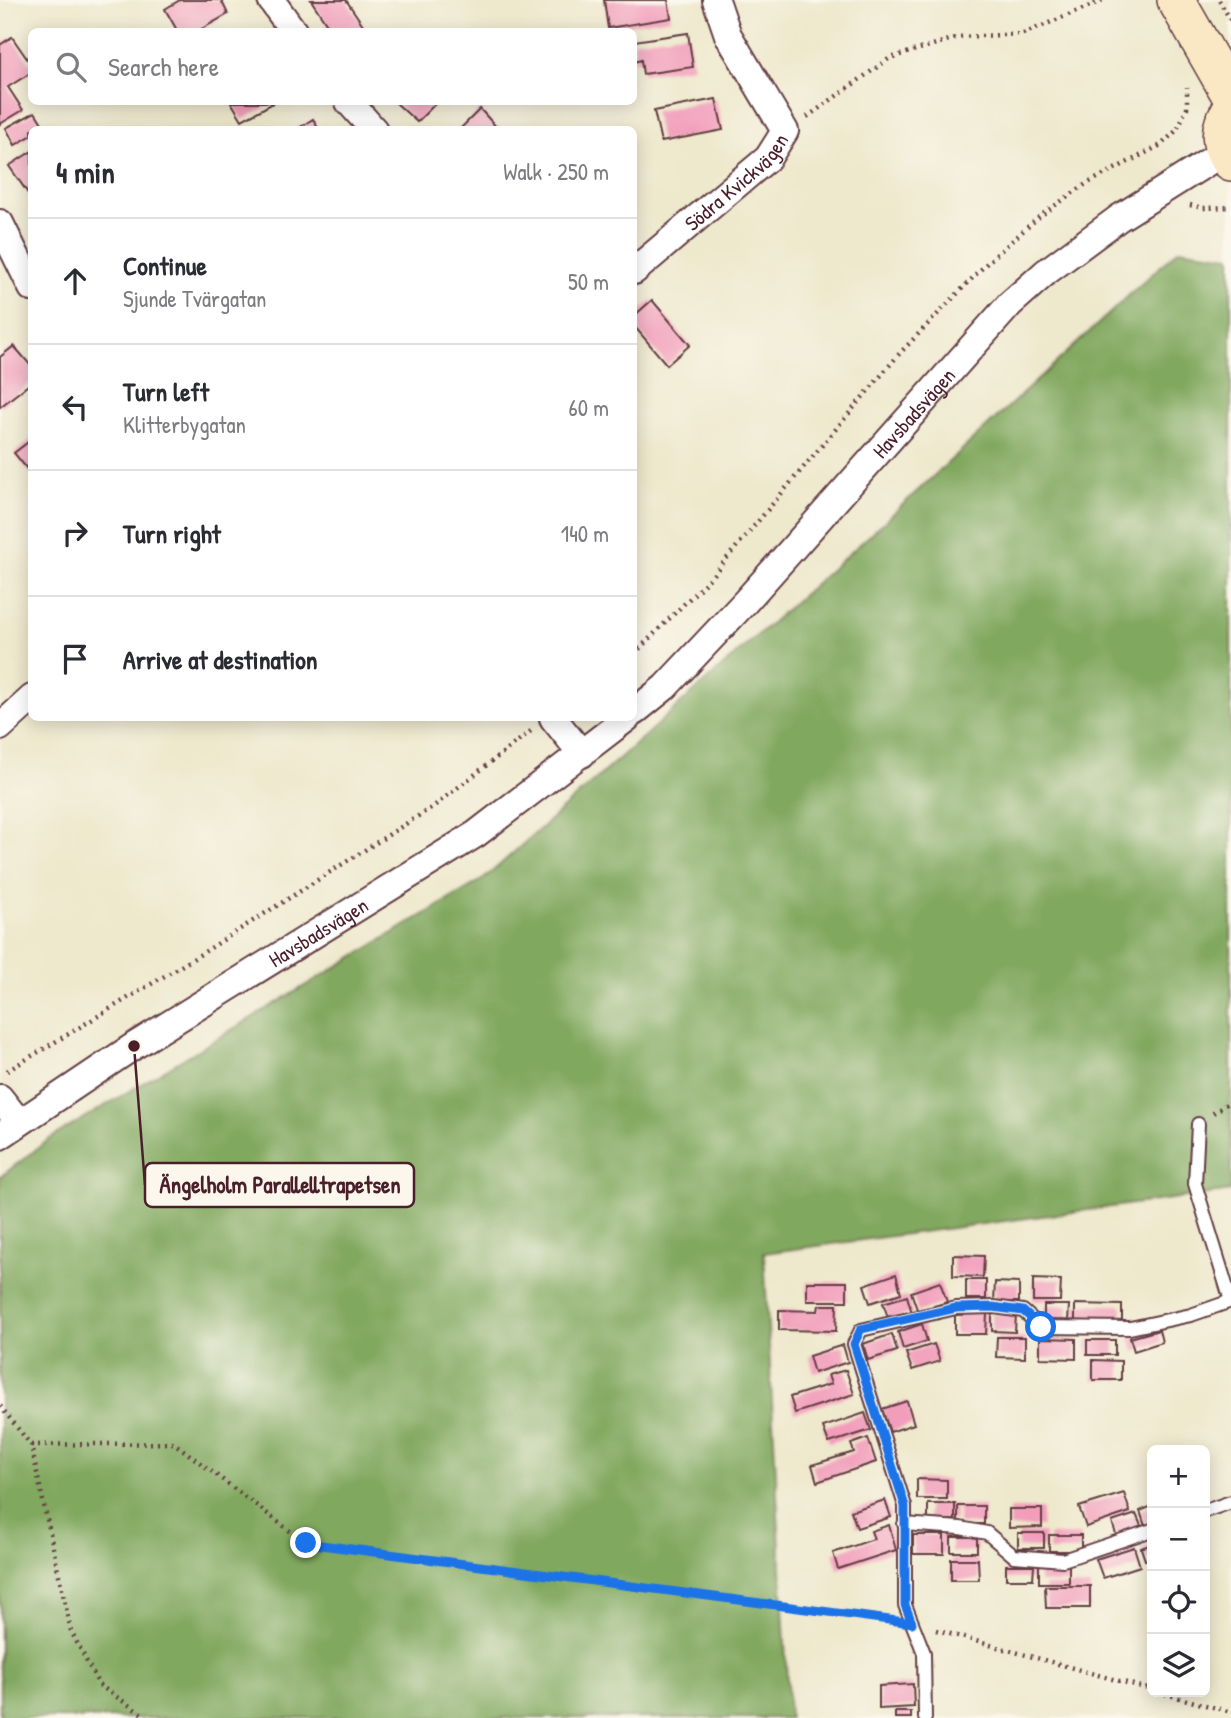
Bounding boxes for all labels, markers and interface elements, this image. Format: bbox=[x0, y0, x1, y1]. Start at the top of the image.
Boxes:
search box bbox=[28, 28, 637, 105]
icon: search bbox=[52, 48, 90, 86]
text: Search here bbox=[108, 49, 219, 84]
street label: Södra Kvickvägen bbox=[678, 128, 795, 237]
text: 4 min bbox=[56, 152, 115, 192]
text: Walk · 250 m bbox=[503, 156, 609, 187]
text: Continue bbox=[123, 248, 207, 283]
icon: ahead bbox=[56, 262, 94, 300]
text: 50 m bbox=[568, 266, 609, 297]
text: Sjunde Tvärgatan bbox=[123, 283, 266, 314]
street label: Havsbadsvägen bbox=[866, 361, 961, 464]
text: Turn left bbox=[123, 374, 209, 409]
icon: left bbox=[56, 388, 94, 426]
text: 60 m bbox=[569, 392, 609, 423]
text: Klitterbygatan bbox=[123, 409, 246, 440]
icon: right bbox=[56, 514, 94, 552]
text: Turn right bbox=[123, 516, 221, 551]
text: 140 m bbox=[561, 518, 609, 549]
icon: arrive bbox=[56, 640, 94, 678]
text: Arrive at destination bbox=[123, 642, 318, 677]
street label: Havsbadsvägen bbox=[263, 890, 373, 974]
callout: Ängelholm Parallelltrapetsen bbox=[145, 1163, 414, 1207]
text: Ängelholm Parallelltrapetsen bbox=[159, 1169, 401, 1201]
route start bbox=[1025, 1311, 1056, 1342]
map controls bbox=[1147, 1445, 1210, 1697]
button: + bbox=[1147, 1445, 1210, 1508]
button: − bbox=[1147, 1508, 1210, 1571]
route end bbox=[290, 1527, 321, 1558]
button: locate bbox=[1147, 1571, 1210, 1634]
button: layers bbox=[1147, 1634, 1210, 1697]

